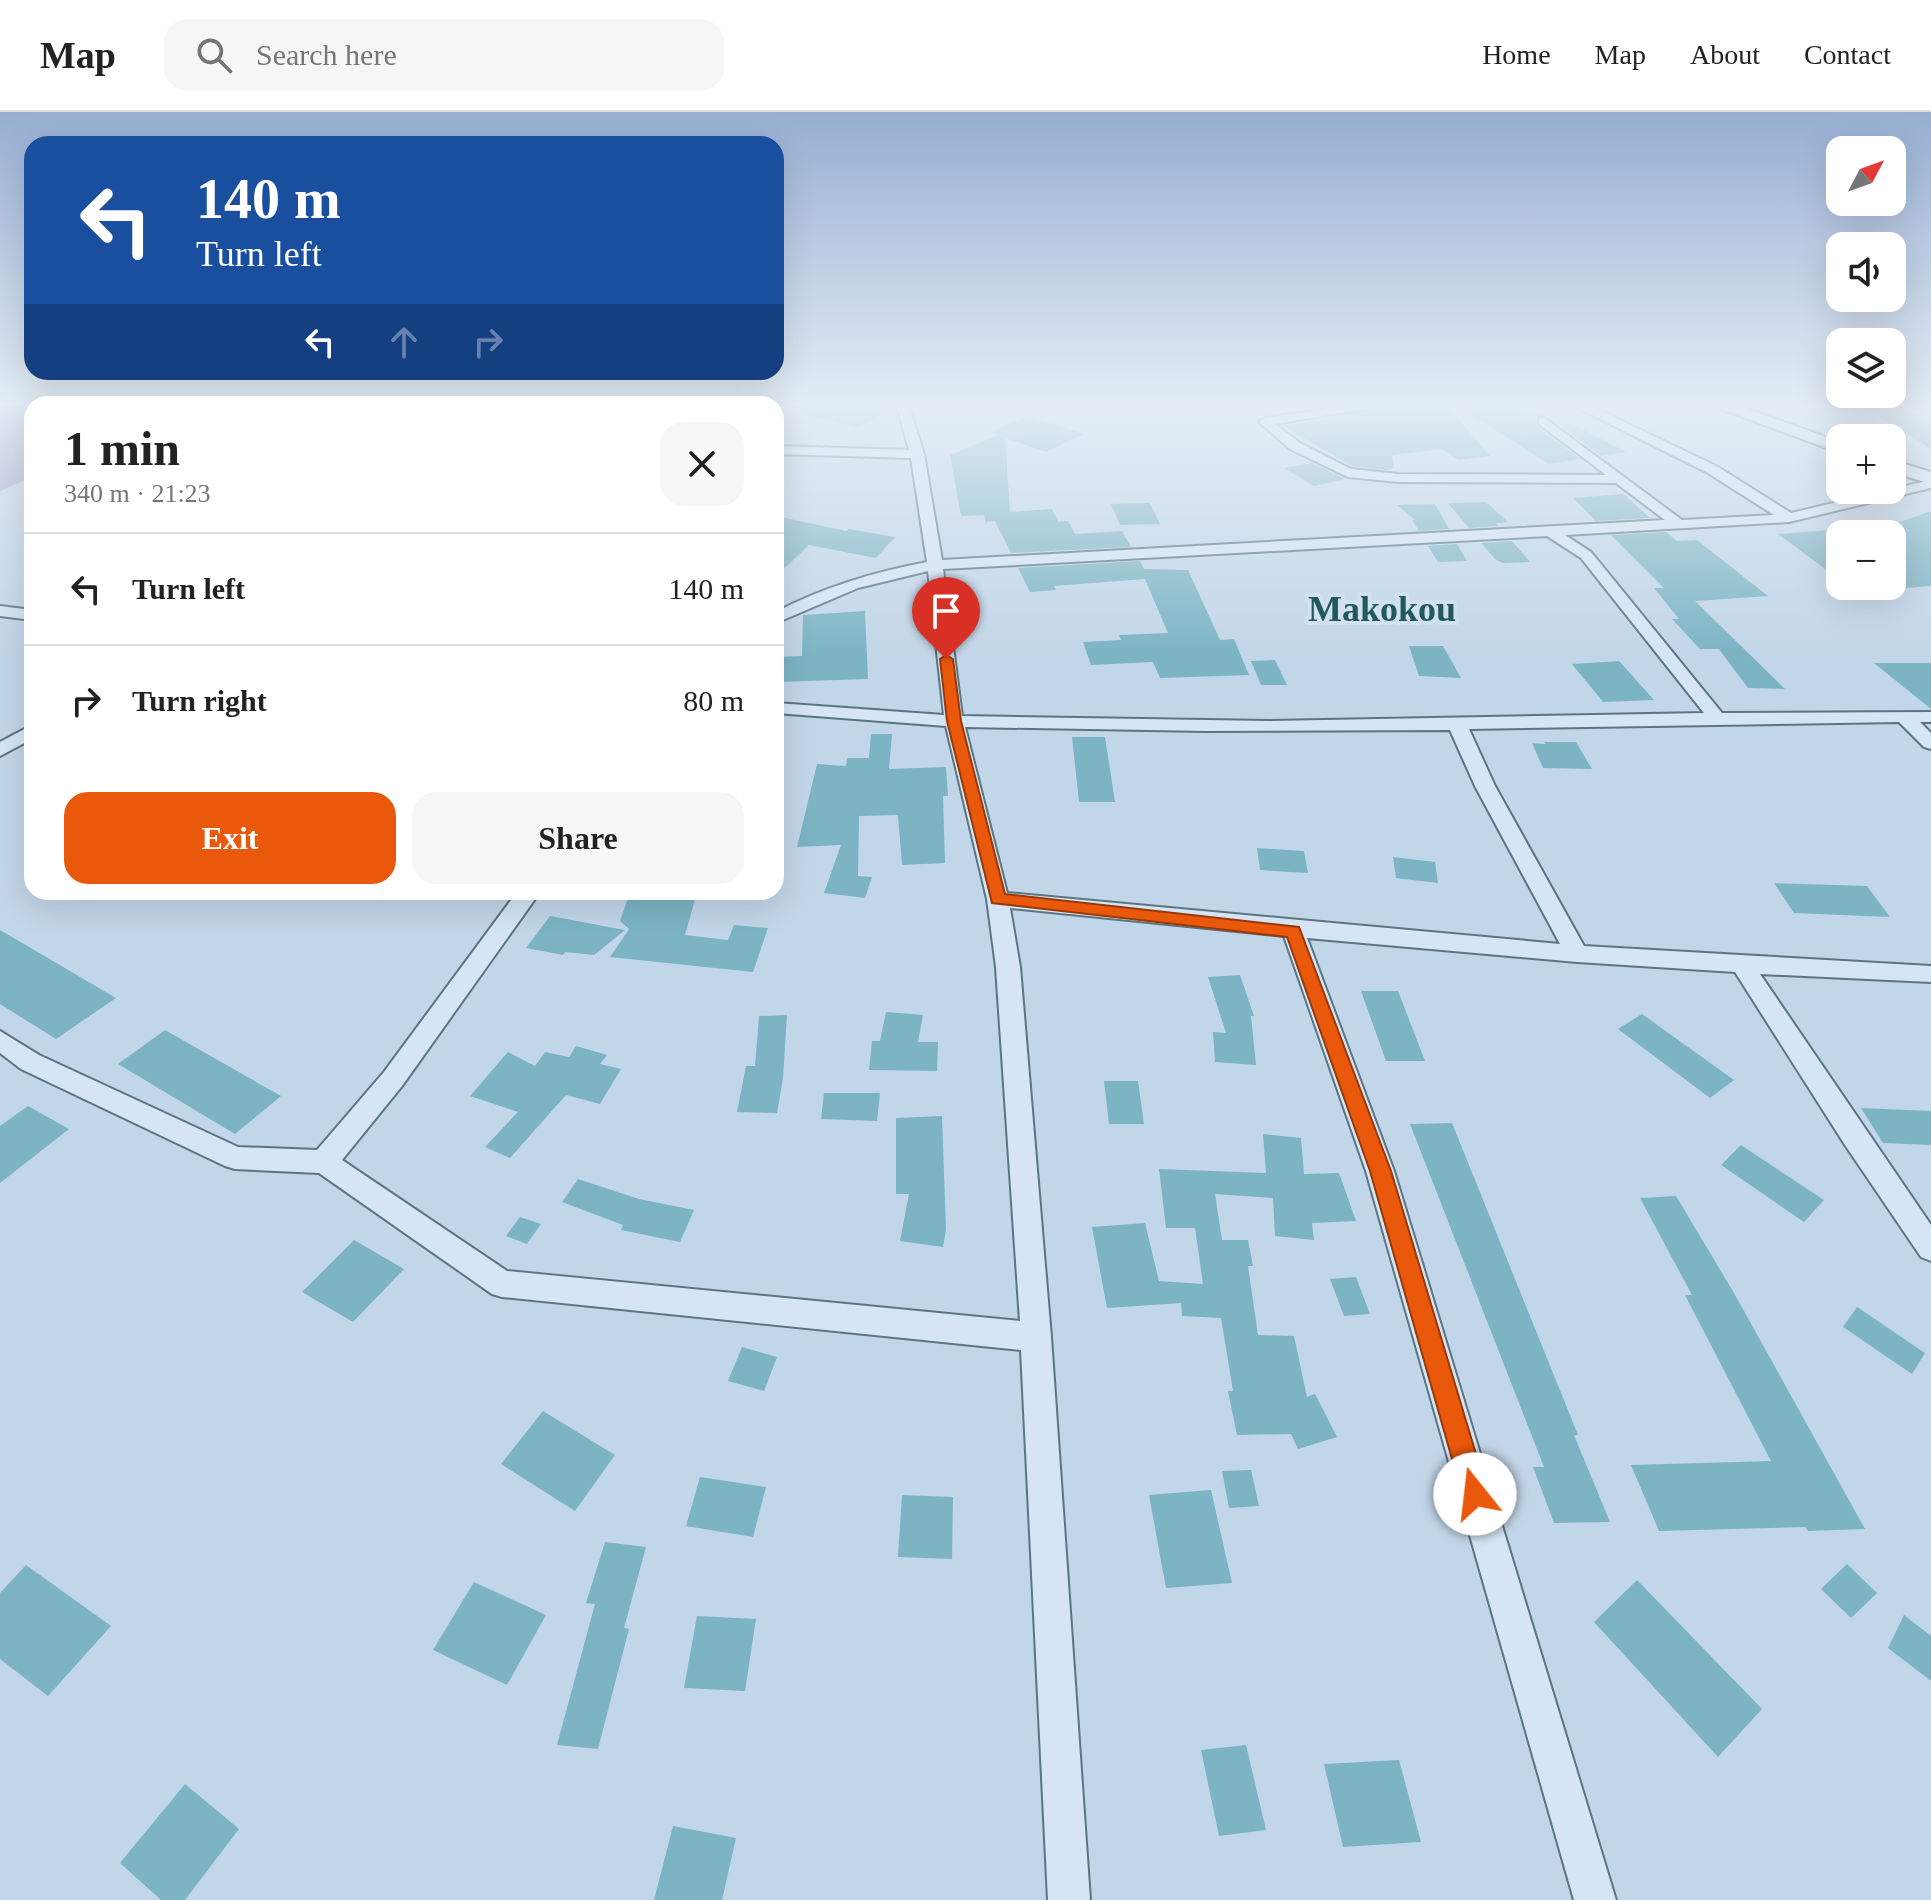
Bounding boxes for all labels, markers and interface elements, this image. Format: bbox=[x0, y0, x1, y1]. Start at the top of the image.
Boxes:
search box bbox=[164, 19, 724, 91]
icon: search bbox=[192, 33, 236, 77]
text: Map bbox=[40, 34, 116, 76]
text: Search here bbox=[256, 38, 397, 71]
text: Home bbox=[1482, 39, 1551, 70]
text: Map bbox=[1595, 39, 1646, 70]
text: About bbox=[1690, 39, 1760, 70]
text: Contact bbox=[1804, 39, 1891, 70]
north arrow bbox=[1826, 136, 1906, 216]
map controls bbox=[1826, 136, 1906, 600]
icon: left bbox=[64, 168, 168, 272]
text: 140 m bbox=[196, 168, 341, 230]
button: sound bbox=[1826, 232, 1906, 312]
text: Turn left bbox=[196, 234, 322, 274]
icon: left bbox=[298, 320, 342, 364]
icon: ahead bbox=[382, 320, 426, 364]
icon: right bbox=[466, 320, 510, 364]
button: layers bbox=[1826, 328, 1906, 408]
text: 1 min bbox=[64, 422, 180, 475]
button: close bbox=[660, 422, 744, 506]
button: + bbox=[1826, 424, 1906, 504]
text: 340 m · 21:23 bbox=[64, 479, 211, 508]
button: − bbox=[1826, 520, 1906, 600]
icon: left bbox=[64, 567, 108, 611]
text: Turn left bbox=[132, 572, 245, 605]
text: 140 m bbox=[668, 572, 744, 605]
pin bbox=[912, 577, 980, 659]
icon: arrive bbox=[924, 589, 968, 633]
district label: Makokou bbox=[1308, 589, 1456, 629]
icon: right bbox=[64, 679, 108, 723]
text: Turn right bbox=[132, 684, 267, 717]
text: 80 m bbox=[683, 684, 744, 717]
button: Exit bbox=[64, 792, 396, 884]
button: Share bbox=[412, 792, 744, 884]
position arrow bbox=[1433, 1452, 1517, 1536]

